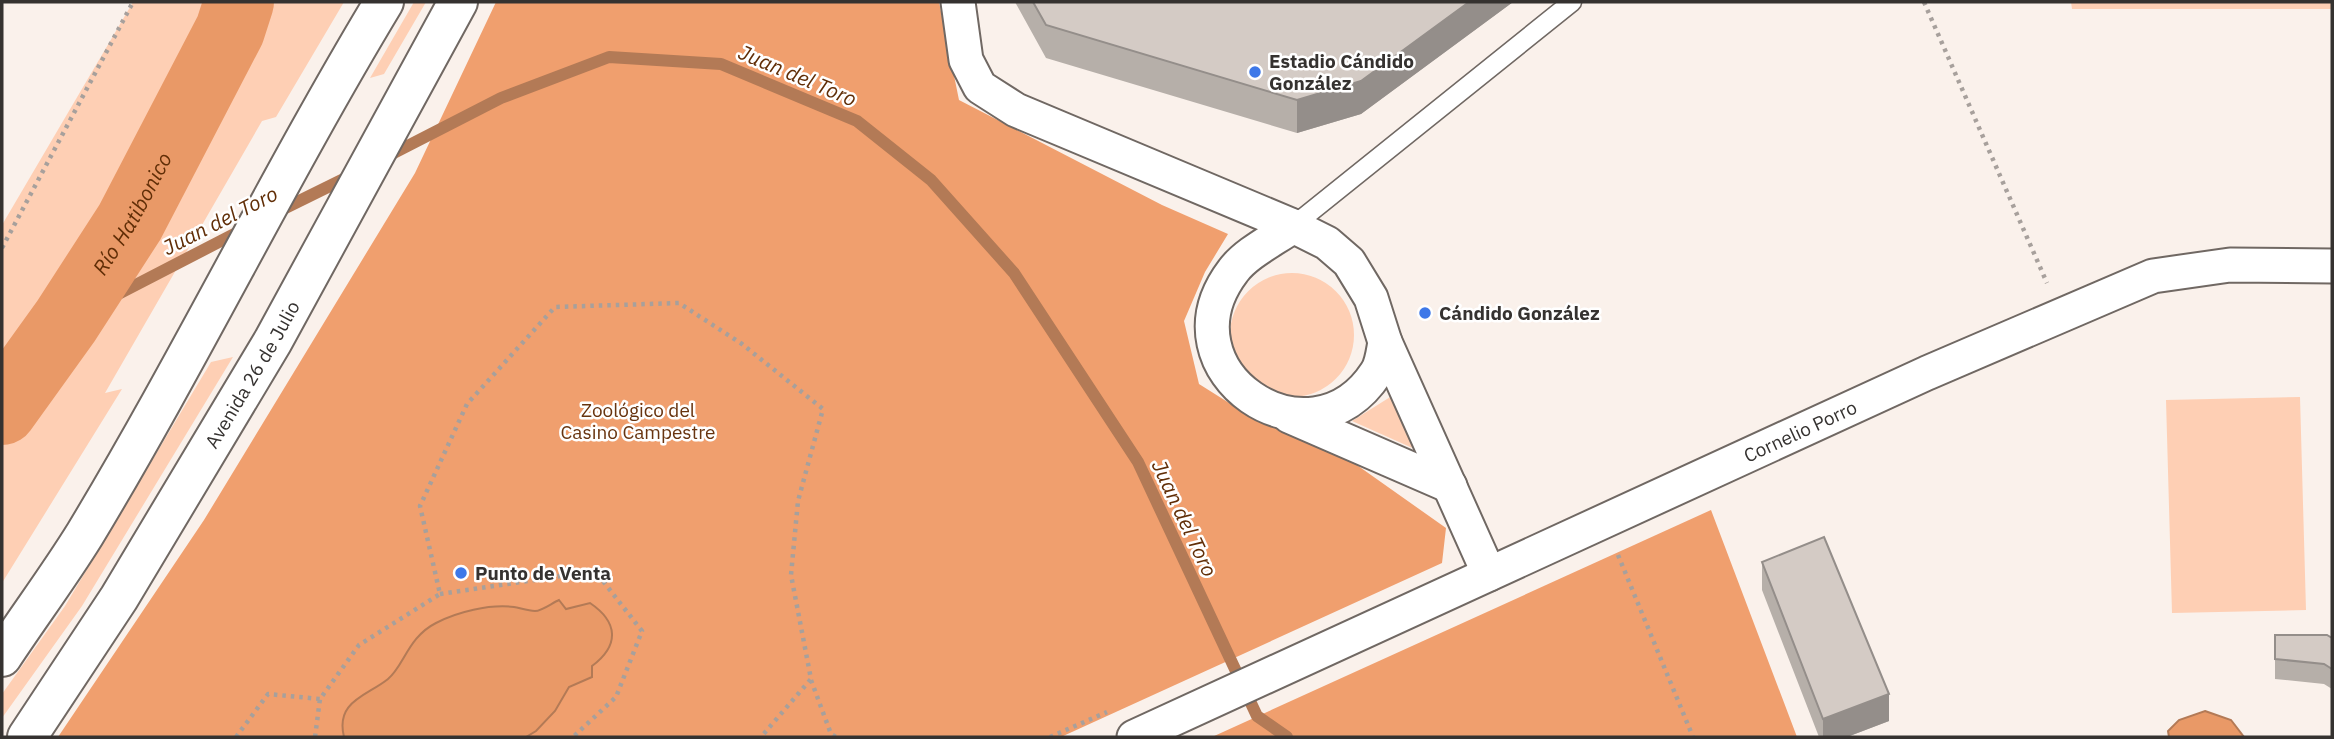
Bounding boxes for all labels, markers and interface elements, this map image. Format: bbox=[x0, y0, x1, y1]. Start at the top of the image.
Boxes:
water label: Juan del Toro bbox=[735, 38, 861, 112]
place label: Estadio Cándido González bbox=[1269, 49, 1414, 95]
marker: Estadio Cándido González bbox=[1247, 64, 1263, 80]
water label: Río Hatibonico bbox=[86, 147, 178, 280]
water label: Juan del Toro bbox=[158, 179, 282, 261]
street label: Avenida 26 de Julio bbox=[200, 296, 305, 453]
place label: Cándido González bbox=[1439, 301, 1600, 325]
marker: Cándido González bbox=[1417, 305, 1433, 321]
street label: Cornelio Porro bbox=[1740, 395, 1861, 468]
park label: Zoológico del Casino Campestre bbox=[561, 398, 715, 444]
water label: Juan del Toro bbox=[1146, 455, 1224, 581]
place label: Punto de Venta bbox=[475, 561, 611, 585]
marker: Punto de Venta bbox=[453, 565, 469, 581]

